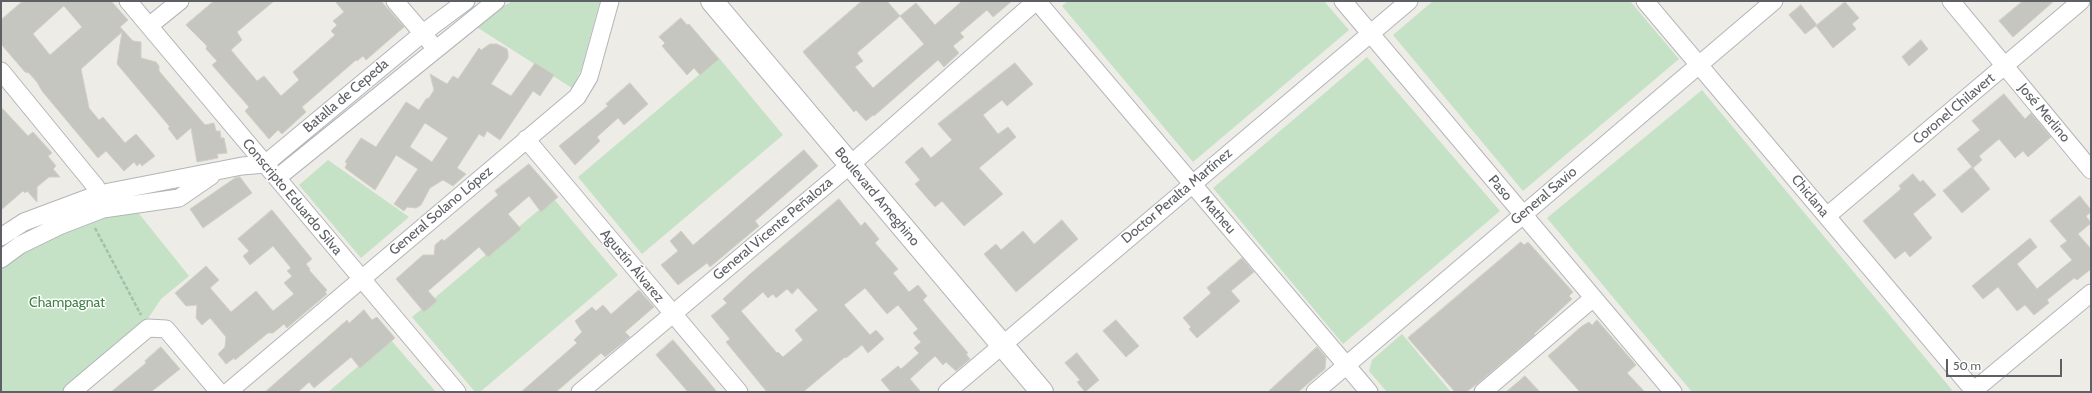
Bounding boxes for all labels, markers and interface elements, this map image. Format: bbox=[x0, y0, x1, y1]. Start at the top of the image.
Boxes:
street label: Batalla de Cepeda bbox=[300, 55, 392, 137]
street label: Coronel Chilavert bbox=[1910, 70, 1998, 148]
street label: José Merlino bbox=[2014, 80, 2074, 146]
street label: Conscripto Eduardo Silva bbox=[238, 135, 346, 259]
street label: Boulevard Ameghino bbox=[831, 144, 923, 250]
street label: Doctor Peralta Martínez bbox=[1118, 145, 1236, 247]
street label: General Solano López bbox=[386, 163, 496, 259]
street label: General Savio bbox=[1507, 163, 1581, 229]
street label: Chiclana bbox=[1787, 171, 1833, 221]
street label: Paso bbox=[1485, 172, 1515, 204]
street label: General Vicente Peñaloza bbox=[710, 174, 836, 284]
street label: Matheu bbox=[1197, 193, 1239, 237]
street label: Agustín Álvarez bbox=[596, 226, 668, 306]
park label: Champagnat bbox=[29, 295, 105, 311]
scale bar bbox=[1948, 351, 2064, 377]
text: 50 m bbox=[1953, 358, 1981, 373]

